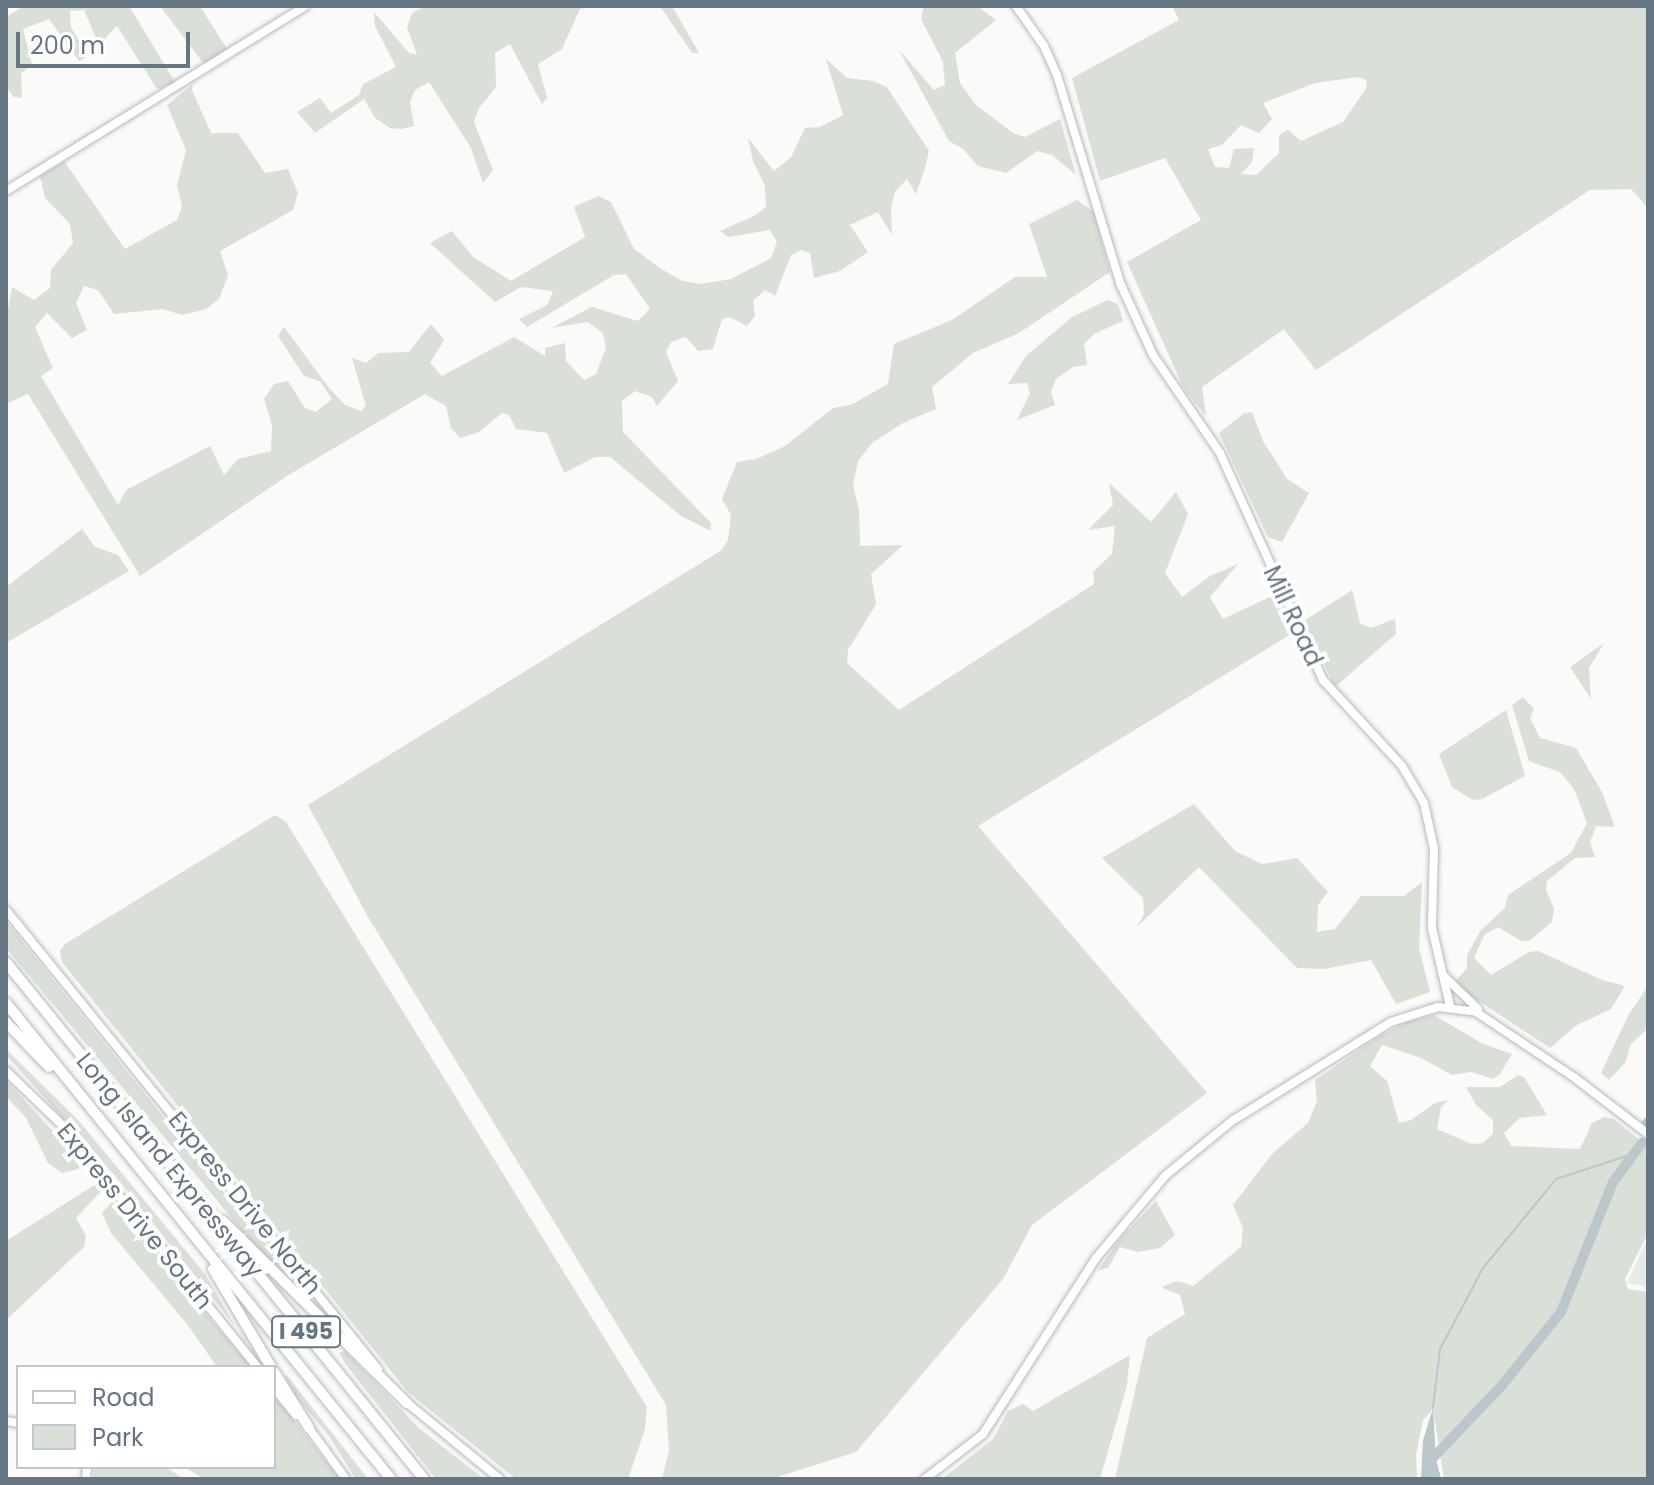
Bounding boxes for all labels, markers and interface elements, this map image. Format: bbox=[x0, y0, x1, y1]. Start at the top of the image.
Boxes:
scale bar bbox=[20, 16, 194, 66]
text: 200 m bbox=[30, 29, 105, 62]
street label: Mill Road bbox=[1257, 561, 1329, 671]
street label: Long Island Expressway bbox=[71, 1047, 269, 1283]
street label: Express Drive North bbox=[162, 1106, 328, 1300]
street label: Express Drive South bbox=[51, 1117, 219, 1315]
road number: I 495 bbox=[270, 1314, 342, 1350]
legend bbox=[16, 1365, 276, 1469]
text: Road bbox=[92, 1381, 154, 1414]
text: Park bbox=[92, 1421, 143, 1454]

